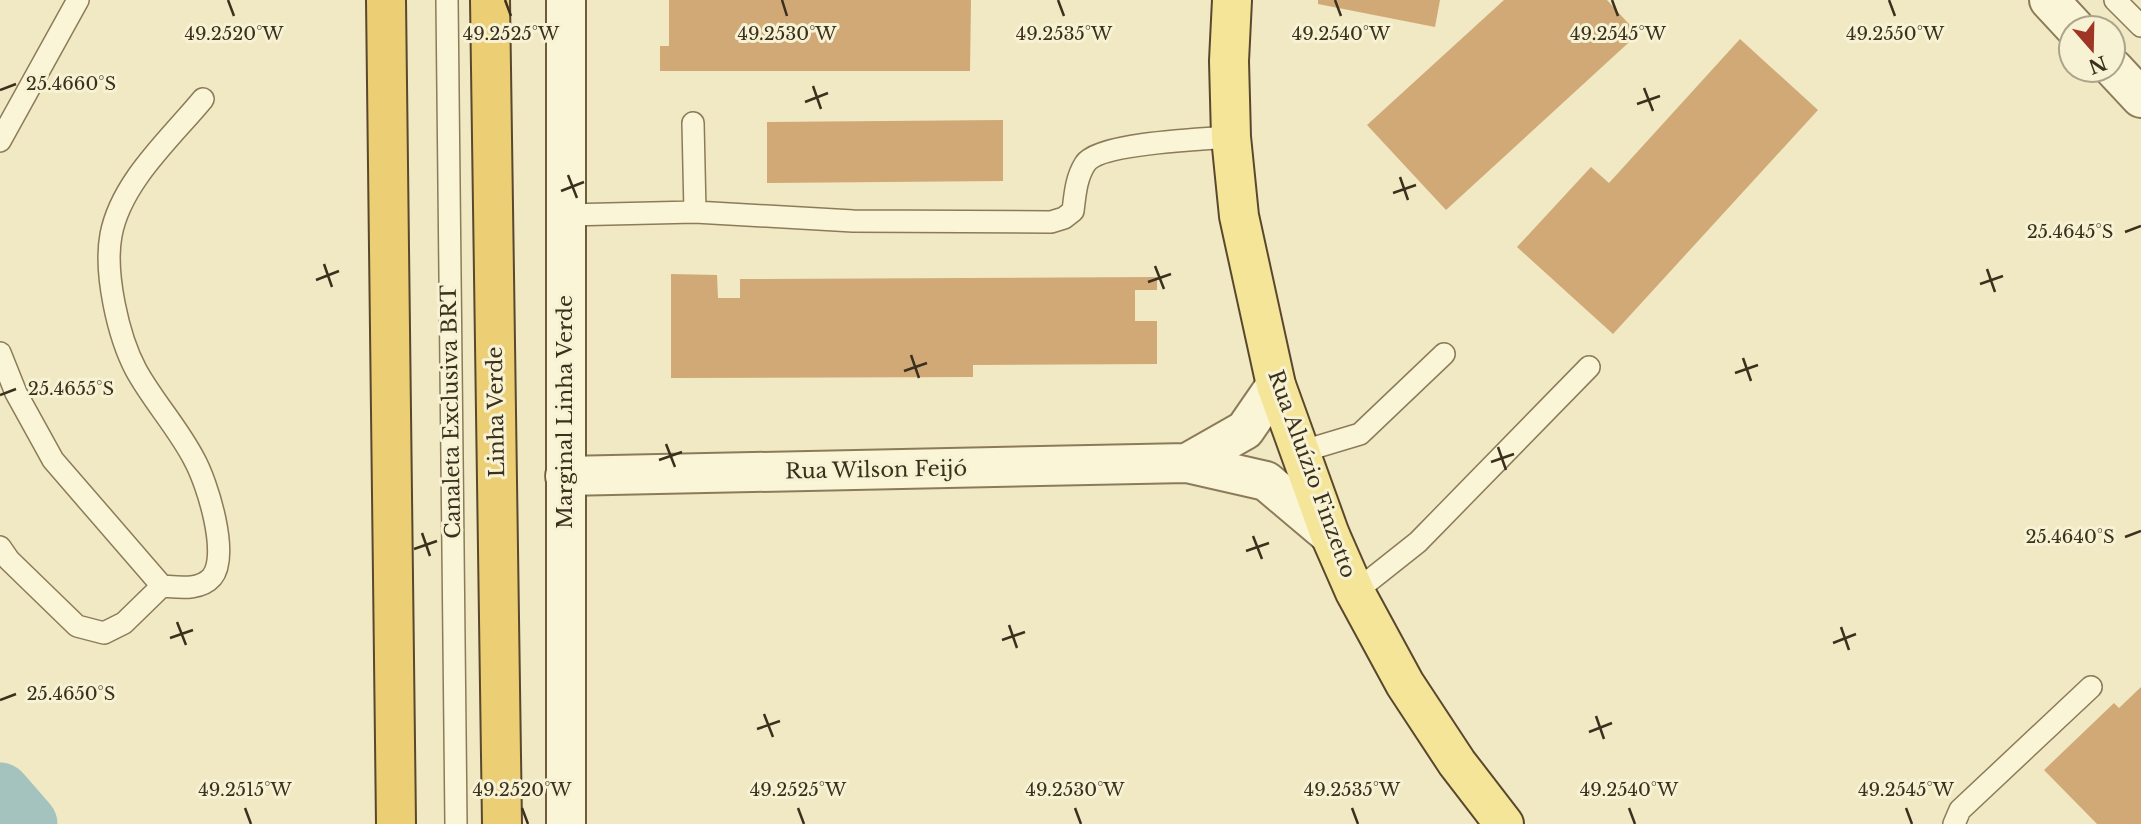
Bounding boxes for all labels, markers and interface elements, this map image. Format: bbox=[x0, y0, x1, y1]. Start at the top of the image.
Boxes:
north arrow bbox=[2057, 14, 2127, 84]
text: 49.2520°W bbox=[184, 23, 284, 45]
text: 49.2525°W bbox=[463, 23, 560, 45]
text: 49.2530°W bbox=[737, 23, 837, 45]
text: 49.2535°W bbox=[1016, 23, 1113, 45]
text: 49.2540°W bbox=[1292, 23, 1391, 45]
text: 49.2545°W bbox=[1570, 23, 1667, 45]
text: 49.2550°W bbox=[1846, 23, 1945, 45]
text: N bbox=[2085, 51, 2110, 78]
text: 25.4660°S bbox=[26, 73, 116, 95]
text: 25.4645°S bbox=[2027, 221, 2113, 243]
street label: Canaleta Exclusiva BRT bbox=[436, 285, 466, 539]
street label: Marginal Linha Verde bbox=[552, 295, 578, 529]
street label: Linha Verde bbox=[482, 346, 510, 478]
street label: Rua Aluízio Finzetto bbox=[1262, 367, 1362, 581]
text: 25.4655°S bbox=[28, 378, 114, 400]
street label: Rua Wilson Feijó bbox=[785, 455, 967, 485]
text: 25.4640°S bbox=[2025, 526, 2115, 548]
text: 25.4650°S bbox=[27, 683, 115, 705]
text: 49.2515°W bbox=[198, 779, 293, 801]
text: 49.2520°W bbox=[472, 779, 572, 801]
text: 49.2525°W bbox=[750, 779, 847, 801]
text: 49.2530°W bbox=[1025, 779, 1125, 801]
text: 49.2535°W bbox=[1304, 779, 1401, 801]
text: 49.2540°W bbox=[1580, 779, 1679, 801]
text: 49.2545°W bbox=[1858, 779, 1955, 801]

